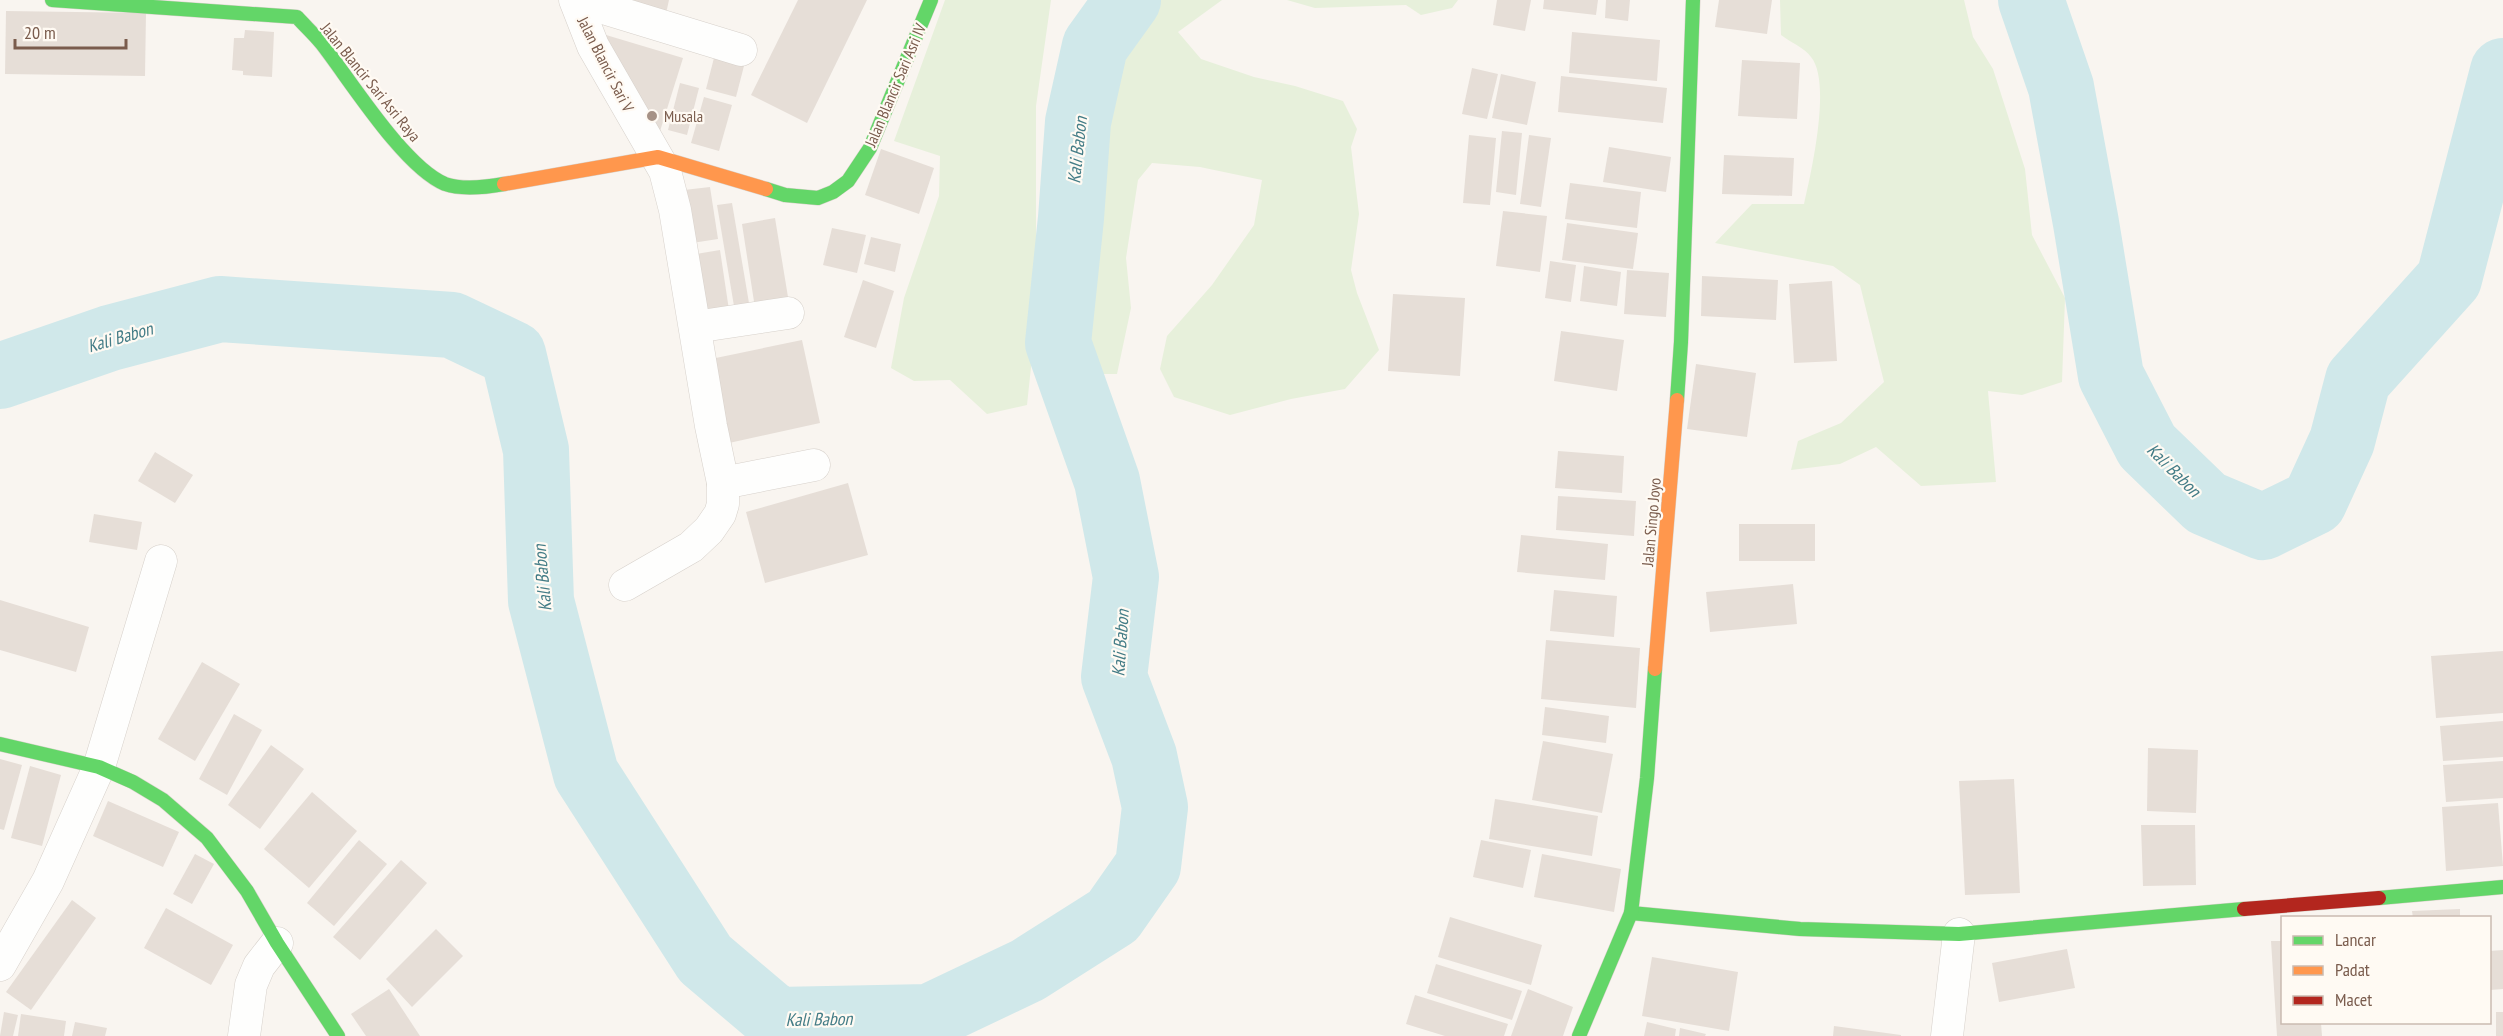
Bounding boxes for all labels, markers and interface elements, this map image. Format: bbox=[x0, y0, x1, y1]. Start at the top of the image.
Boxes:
scale bar bbox=[15, 12, 126, 50]
street label: Jalan Blancir Sari V bbox=[573, 12, 639, 115]
street label: Jalan Blancir Sari Asri Raya bbox=[316, 18, 425, 145]
street label: Jalan Blancir Sari Asri IV bbox=[860, 20, 930, 151]
text: 20 m bbox=[24, 21, 56, 44]
place label: Musala bbox=[664, 106, 703, 126]
marker: Musala bbox=[645, 109, 659, 123]
water label: Kali Babon bbox=[1062, 114, 1092, 184]
water label: Kali Babon bbox=[85, 316, 156, 357]
water label: Kali Babon bbox=[2142, 438, 2207, 503]
street label: Jalan Singo Joyo bbox=[1637, 477, 1665, 568]
water label: Kali Babon bbox=[528, 543, 556, 612]
water label: Kali Babon bbox=[1106, 608, 1134, 677]
legend bbox=[2281, 916, 2491, 1024]
text: Lancar bbox=[2335, 928, 2376, 951]
text: Padat bbox=[2335, 958, 2370, 981]
text: Macet bbox=[2335, 988, 2372, 1011]
water label: Kali Babon bbox=[785, 1007, 854, 1031]

